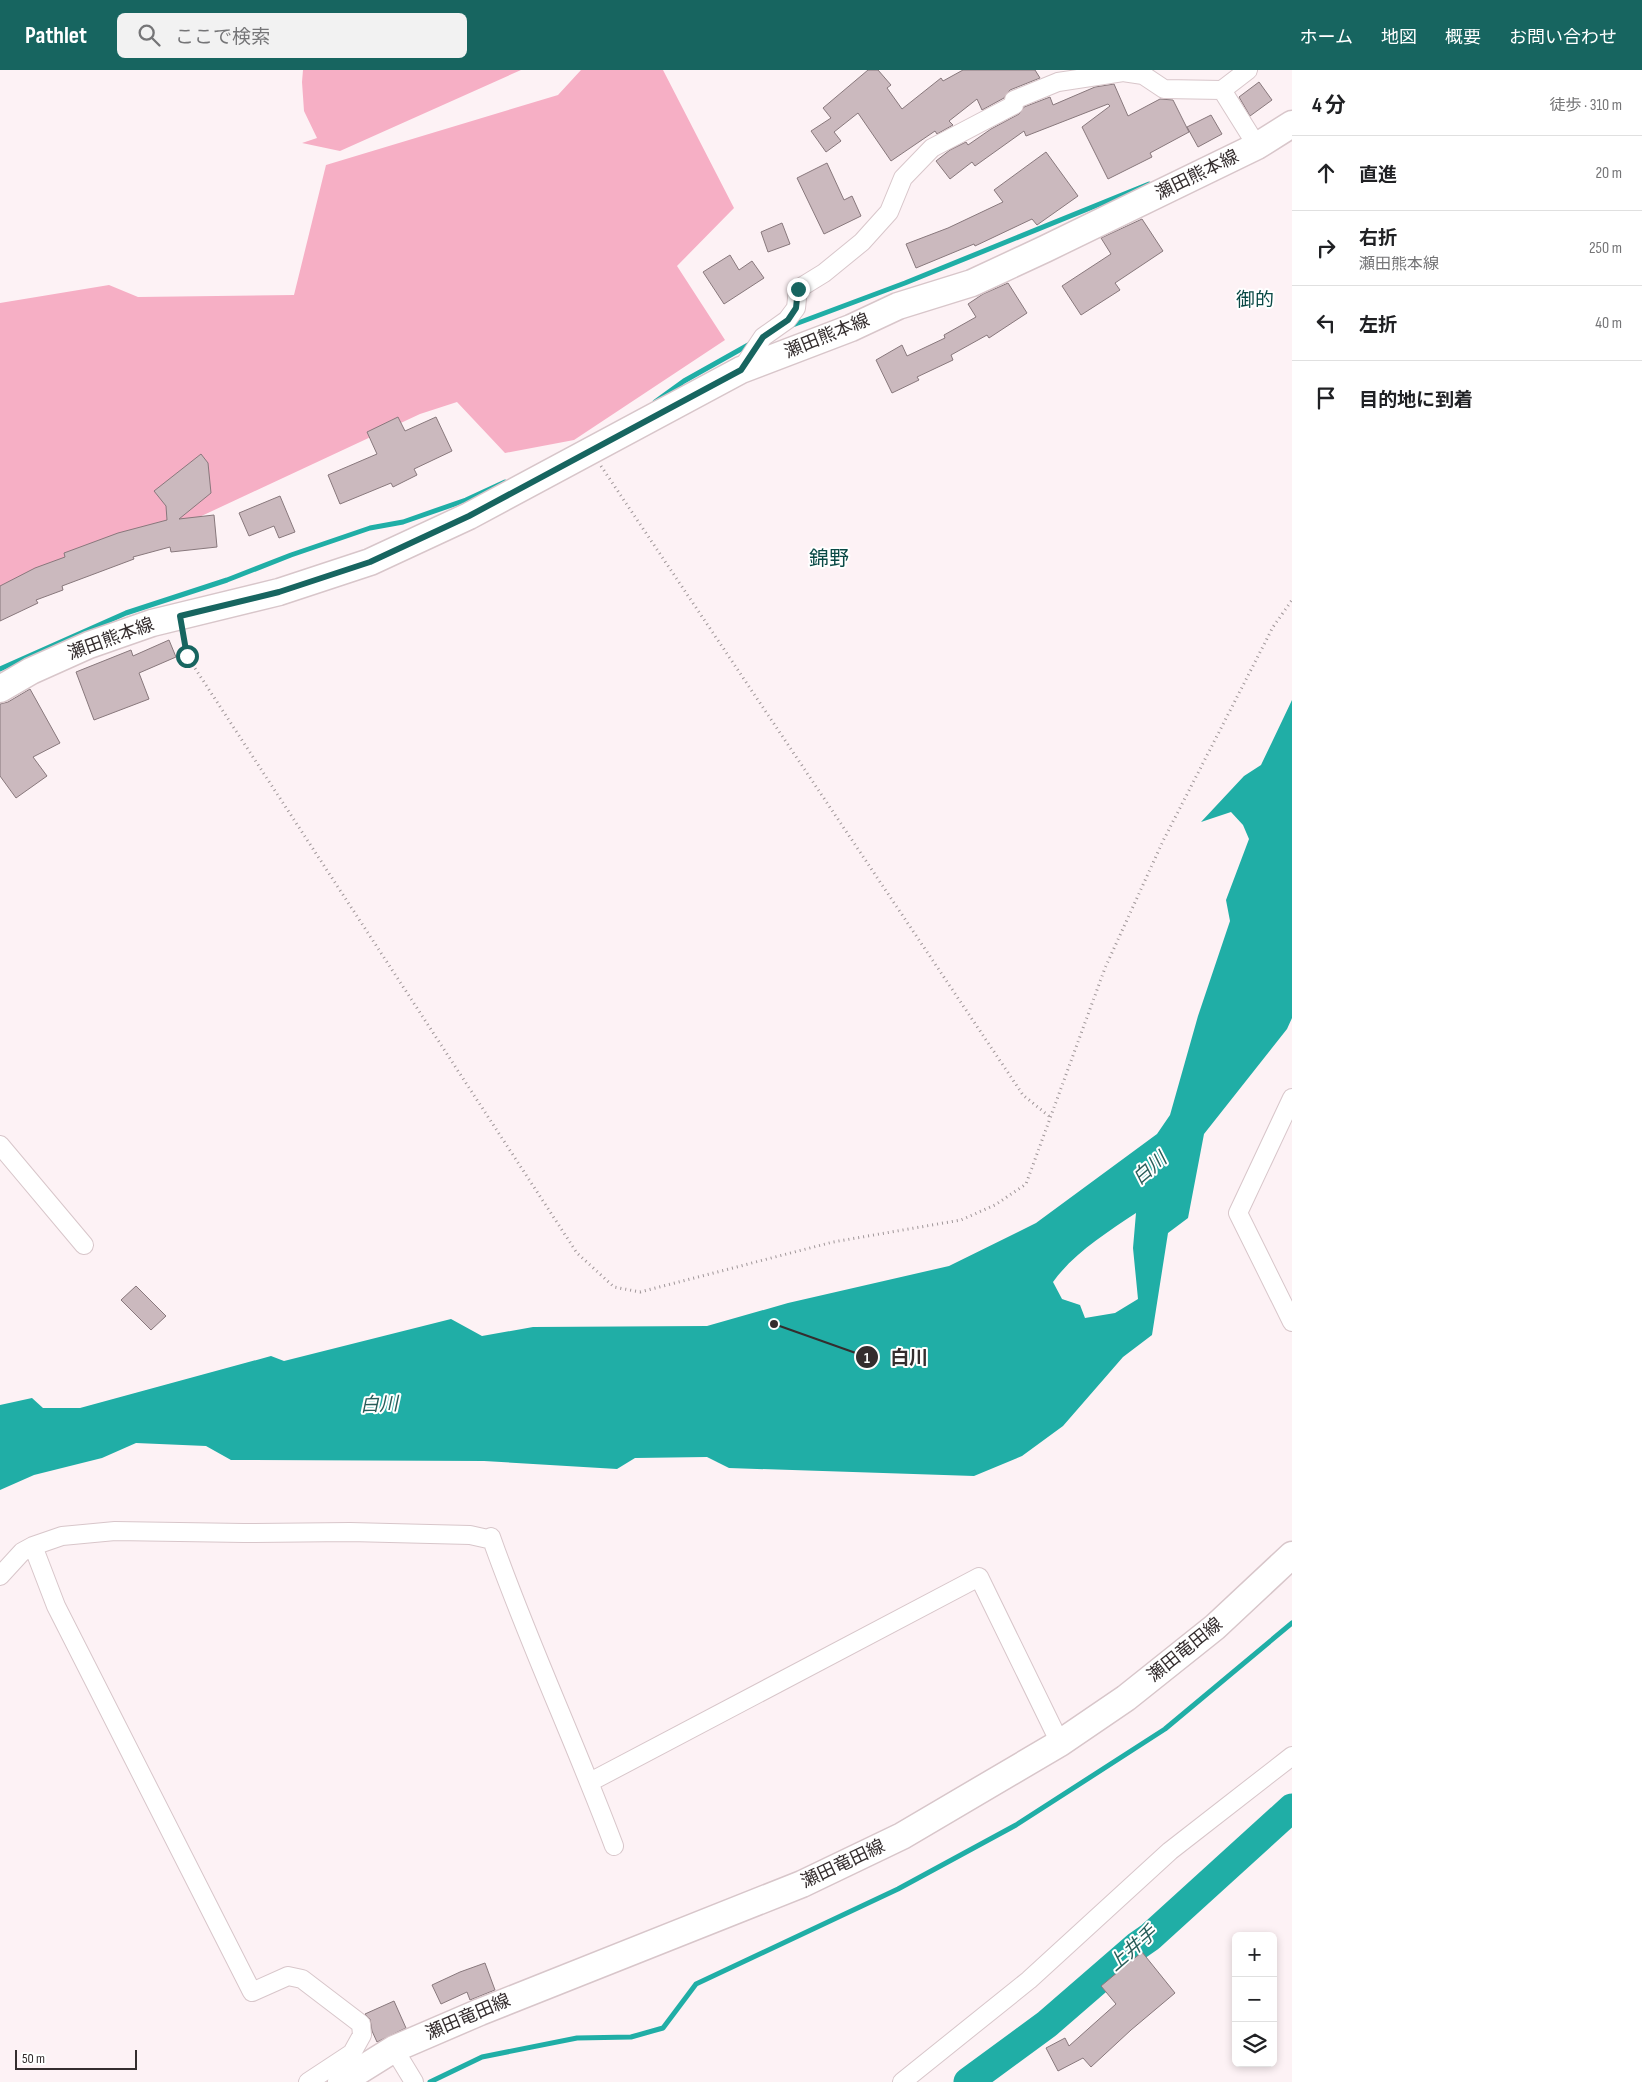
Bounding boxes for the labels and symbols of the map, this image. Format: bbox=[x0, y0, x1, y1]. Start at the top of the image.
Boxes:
street label: 瀬田熊本線 bbox=[1152, 146, 1242, 204]
route end bbox=[787, 278, 810, 301]
district label: 御的 bbox=[1236, 289, 1274, 312]
street label: 瀬田熊本線 bbox=[781, 309, 873, 363]
district label: 錦野 bbox=[809, 547, 849, 571]
street label: 瀬田熊本線 bbox=[65, 614, 157, 664]
route start bbox=[176, 645, 199, 668]
water label: 白川 bbox=[1128, 1147, 1173, 1190]
callout: 白川 bbox=[855, 1340, 938, 1374]
text: 白川 bbox=[890, 1347, 928, 1370]
text: 1 bbox=[864, 1349, 870, 1368]
water label: 白川 bbox=[360, 1393, 400, 1417]
street label: 瀬田竜田線 bbox=[1143, 1614, 1227, 1686]
street label: 瀬田竜田線 bbox=[798, 1835, 888, 1893]
water label: 上井手 bbox=[1104, 1921, 1163, 1976]
street label: 瀬田竜田線 bbox=[422, 1990, 514, 2044]
scale bar bbox=[15, 2047, 138, 2070]

